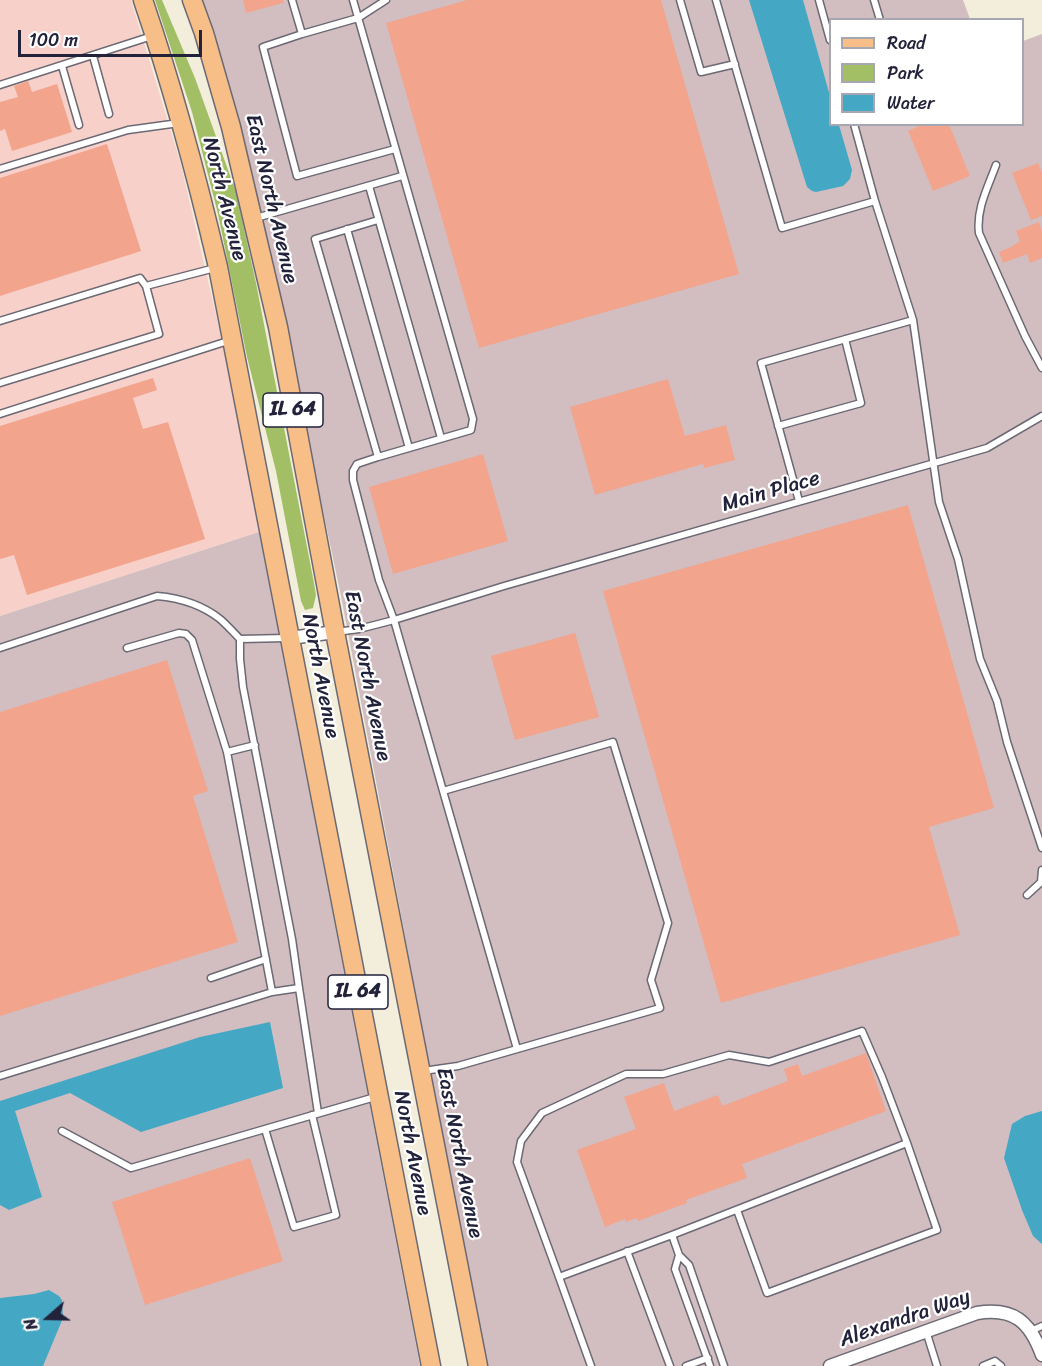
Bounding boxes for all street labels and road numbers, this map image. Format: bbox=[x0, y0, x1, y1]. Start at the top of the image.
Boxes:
street label: East North Avenue bbox=[239, 112, 303, 286]
street label: North Avenue bbox=[196, 135, 252, 263]
road number: IL 64 bbox=[263, 393, 323, 427]
street label: Main Place bbox=[719, 466, 823, 518]
street label: East North Avenue bbox=[338, 589, 396, 763]
street label: North Avenue bbox=[296, 612, 344, 740]
road number: IL 64 bbox=[328, 975, 388, 1009]
street label: East North Avenue bbox=[430, 1066, 488, 1240]
street label: North Avenue bbox=[388, 1089, 436, 1217]
street label: Alexandra Way bbox=[836, 1285, 974, 1353]

